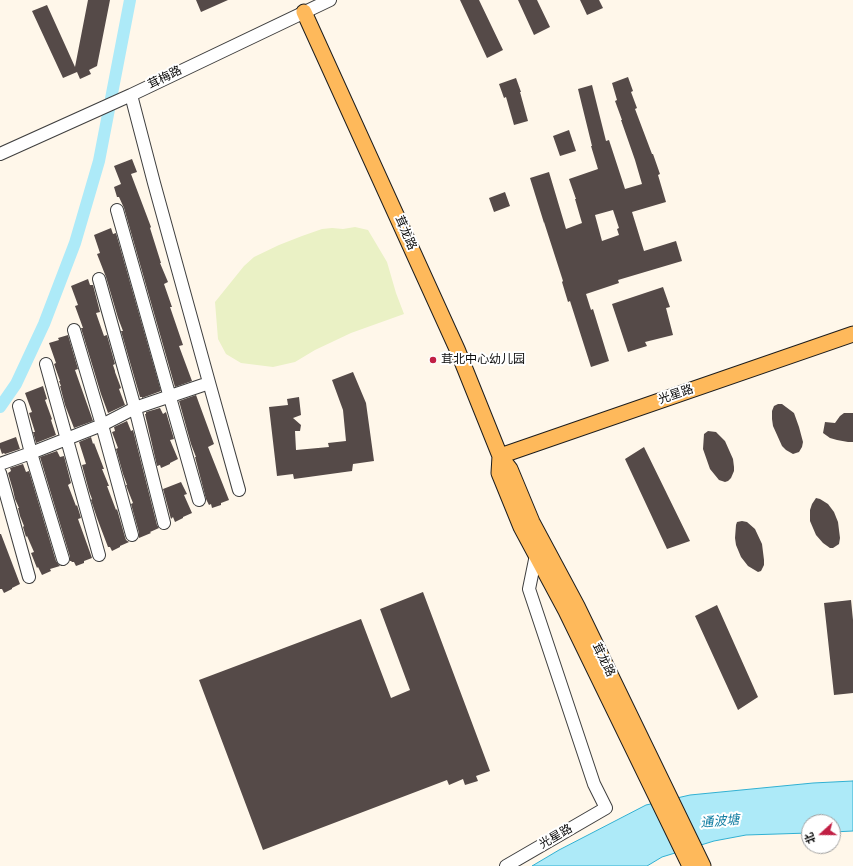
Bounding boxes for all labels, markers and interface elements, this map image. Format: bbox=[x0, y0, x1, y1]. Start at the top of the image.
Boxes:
street label: 茸梅路 bbox=[146, 64, 184, 92]
street label: 茸龙路 bbox=[391, 214, 419, 252]
place label: 茸北中心幼儿园 bbox=[441, 353, 525, 367]
marker: 茸北中心幼儿园 bbox=[428, 355, 438, 365]
street label: 光星路 bbox=[657, 382, 695, 408]
street label: 茸龙路 bbox=[589, 641, 617, 679]
water label: 通波塘 bbox=[700, 813, 740, 831]
north arrow bbox=[801, 814, 841, 854]
street label: 光星路 bbox=[537, 822, 575, 852]
text: 北 bbox=[801, 830, 819, 846]

